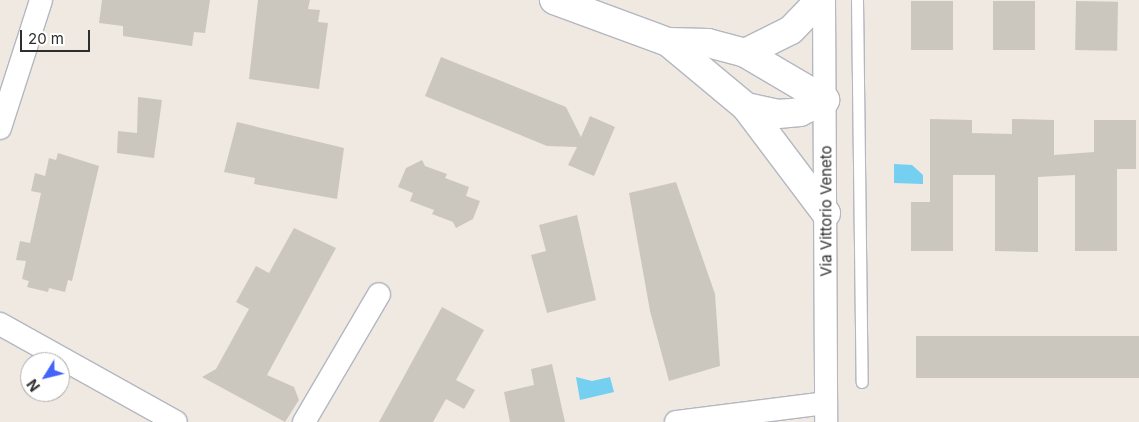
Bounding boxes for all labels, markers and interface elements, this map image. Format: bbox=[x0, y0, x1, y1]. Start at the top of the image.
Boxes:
scale bar bbox=[22, 20, 92, 52]
text: 20 m bbox=[28, 29, 64, 48]
street label: Via Vittorio Veneto bbox=[817, 145, 835, 277]
north arrow bbox=[20, 352, 70, 402]
text: N bbox=[23, 376, 43, 395]

